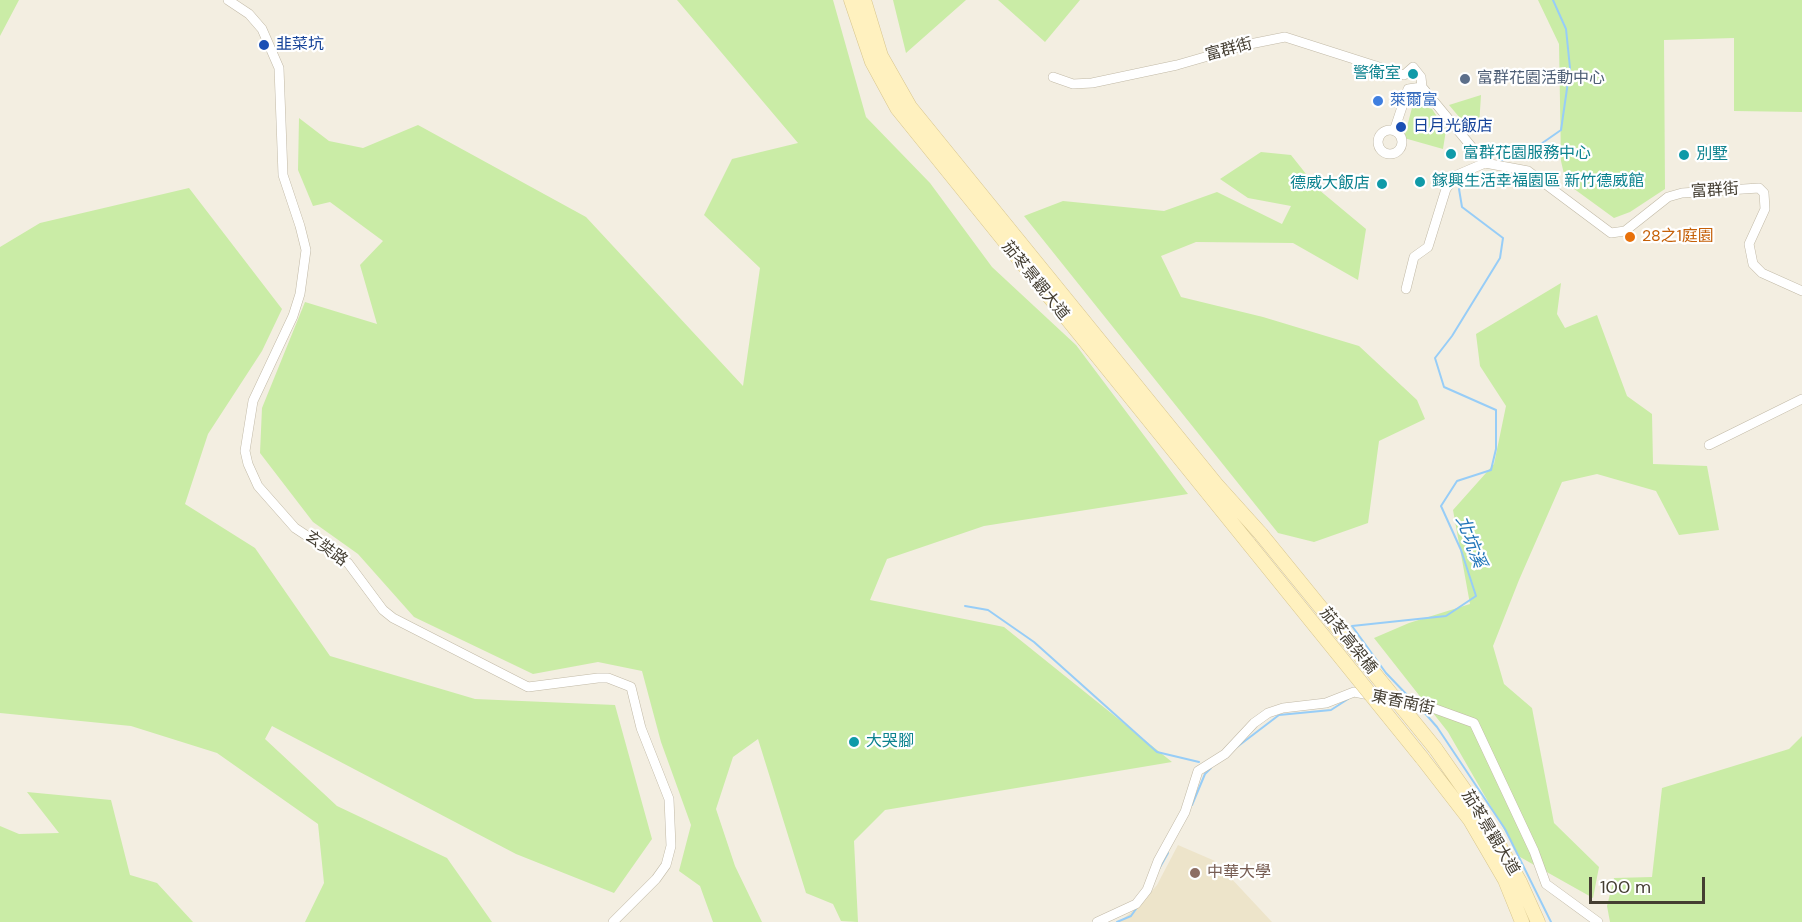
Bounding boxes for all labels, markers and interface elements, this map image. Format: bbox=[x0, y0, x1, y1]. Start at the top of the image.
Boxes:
place label: 韭菜坑 bbox=[276, 35, 324, 55]
street label: 富群街 bbox=[1203, 35, 1255, 65]
marker: 韭菜坑 bbox=[257, 38, 271, 52]
place label: 警衛室 bbox=[1353, 64, 1401, 84]
marker: 警衛室 bbox=[1406, 67, 1420, 81]
place label: 富群花園活動中心 bbox=[1477, 69, 1605, 89]
marker: 富群花園活動中心 bbox=[1458, 72, 1472, 86]
place label: 萊爾富 bbox=[1390, 91, 1438, 111]
marker: 萊爾富 bbox=[1371, 94, 1385, 108]
place label: 日月光飯店 bbox=[1413, 117, 1493, 137]
marker: 日月光飯店 bbox=[1394, 120, 1408, 134]
place label: 富群花園服務中心 bbox=[1463, 144, 1591, 164]
place label: 別墅 bbox=[1696, 145, 1728, 165]
marker: 富群花園服務中心 bbox=[1444, 147, 1458, 161]
marker: 別墅 bbox=[1677, 148, 1691, 162]
place label: 鎵興生活幸福園區 新竹德威館 bbox=[1432, 172, 1644, 192]
place label: 德威大飯店 bbox=[1290, 174, 1370, 194]
marker: 鎵興生活幸福園區 新竹德威館 bbox=[1413, 175, 1427, 189]
marker: 德威大飯店 bbox=[1375, 177, 1389, 191]
street label: 富群街 bbox=[1690, 180, 1740, 202]
place label: 28之1庭園 bbox=[1642, 227, 1714, 247]
marker: 28之1庭園 bbox=[1623, 230, 1637, 244]
street label: 茄苳景觀大道 bbox=[997, 238, 1073, 324]
water label: 北坑溪 bbox=[1450, 513, 1490, 571]
street label: 玄奘路 bbox=[301, 527, 351, 571]
street label: 茄苳高架橋 bbox=[1315, 604, 1381, 678]
street label: 東香南街 bbox=[1370, 687, 1436, 719]
place label: 大哭腳 bbox=[866, 732, 914, 752]
marker: 大哭腳 bbox=[847, 735, 861, 749]
street label: 茄苳景觀大道 bbox=[1457, 787, 1523, 879]
place label: 中華大學 bbox=[1207, 863, 1271, 883]
scale bar bbox=[1592, 865, 1708, 903]
marker: 中華大學 bbox=[1188, 866, 1202, 880]
text: 100 m bbox=[1600, 875, 1651, 899]

